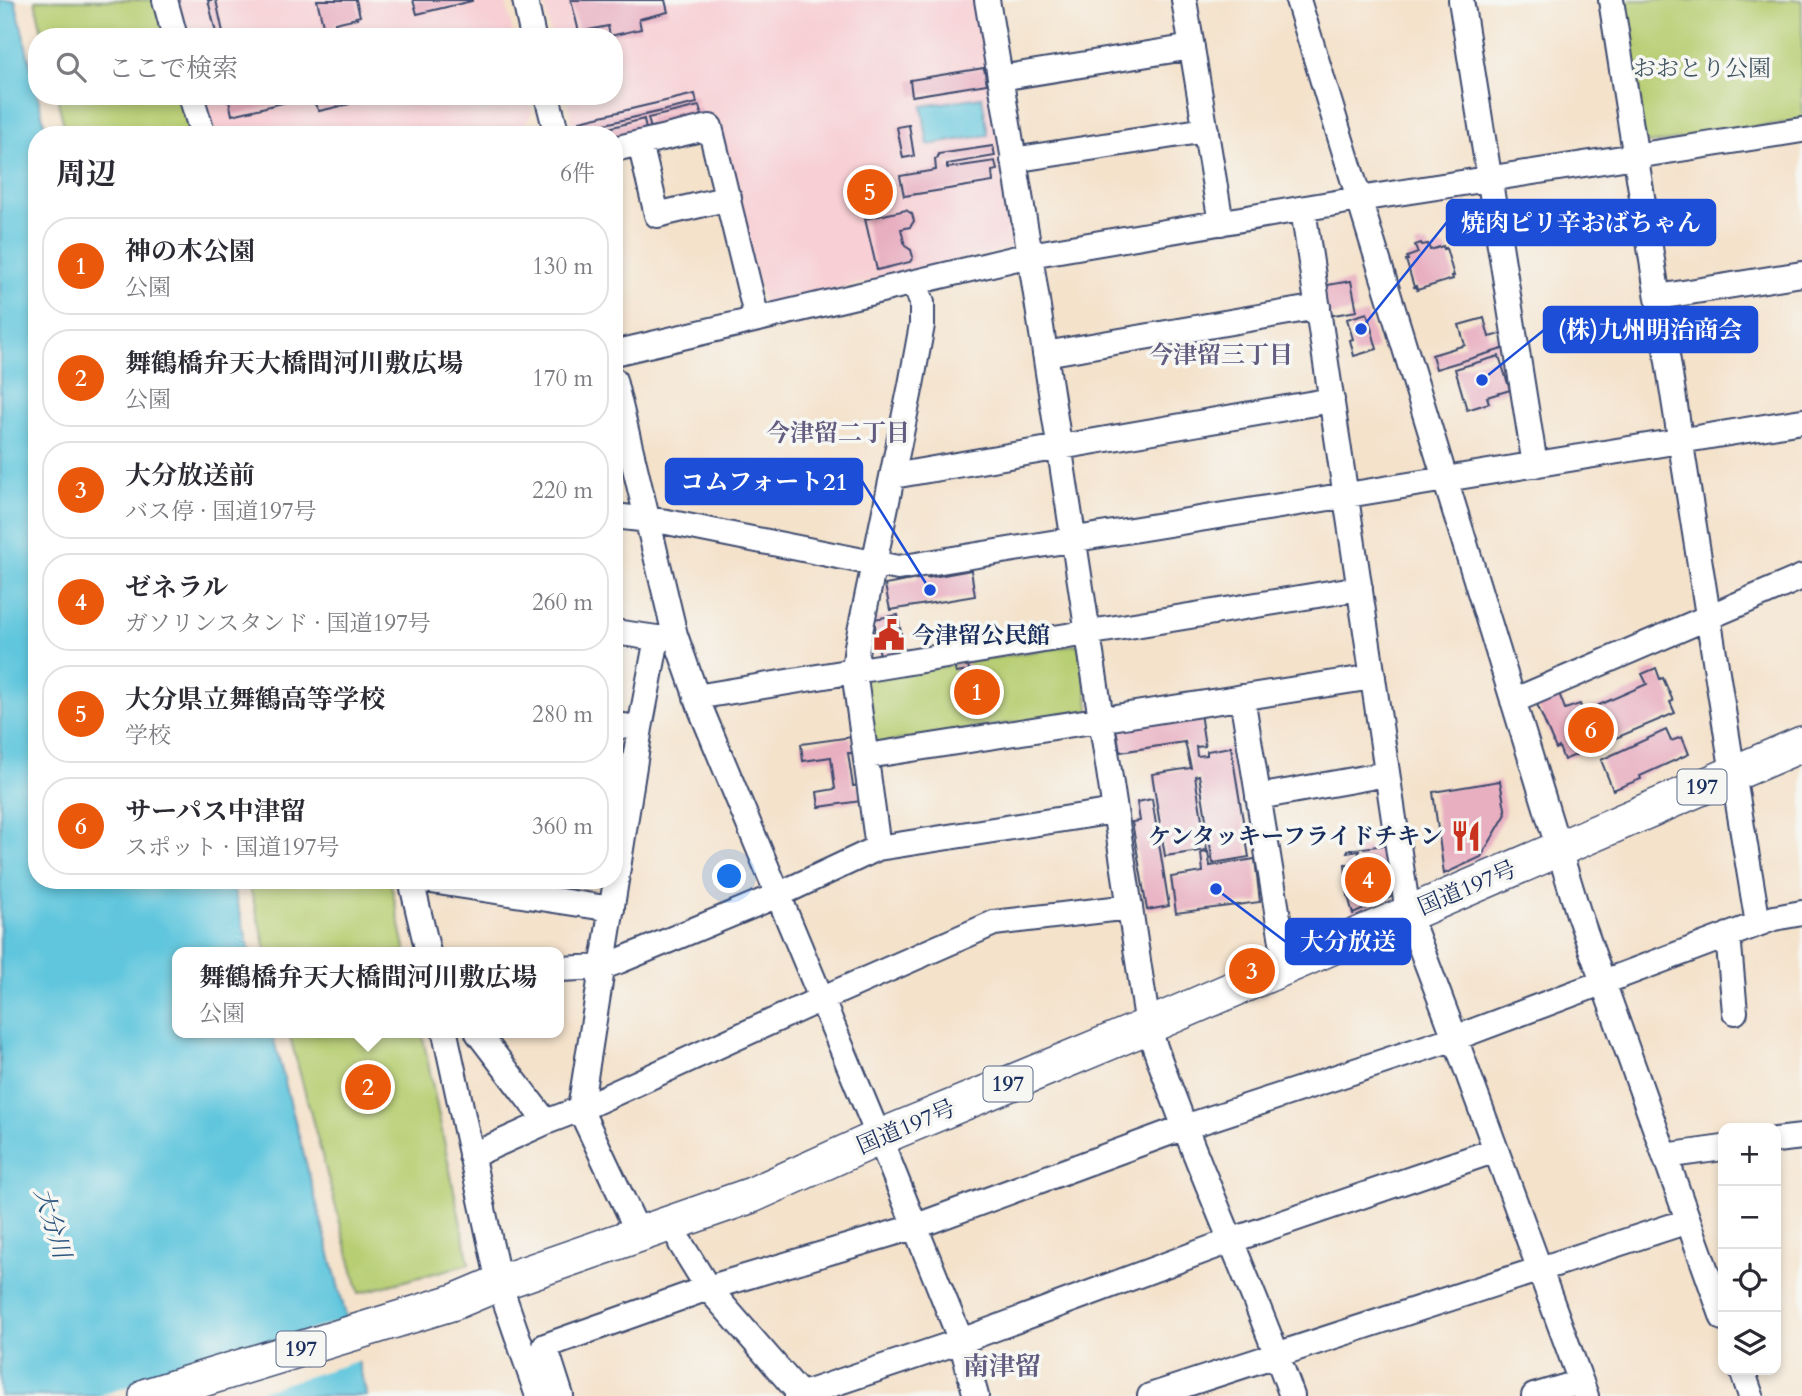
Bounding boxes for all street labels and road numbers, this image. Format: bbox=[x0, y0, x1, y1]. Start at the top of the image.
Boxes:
road number: 197 bbox=[1678, 770, 1726, 804]
street label: 国道197号 bbox=[1413, 853, 1521, 923]
road number: 197 bbox=[984, 1066, 1032, 1102]
street label: 国道197号 bbox=[852, 1092, 960, 1162]
road number: 197 bbox=[276, 1332, 326, 1366]

